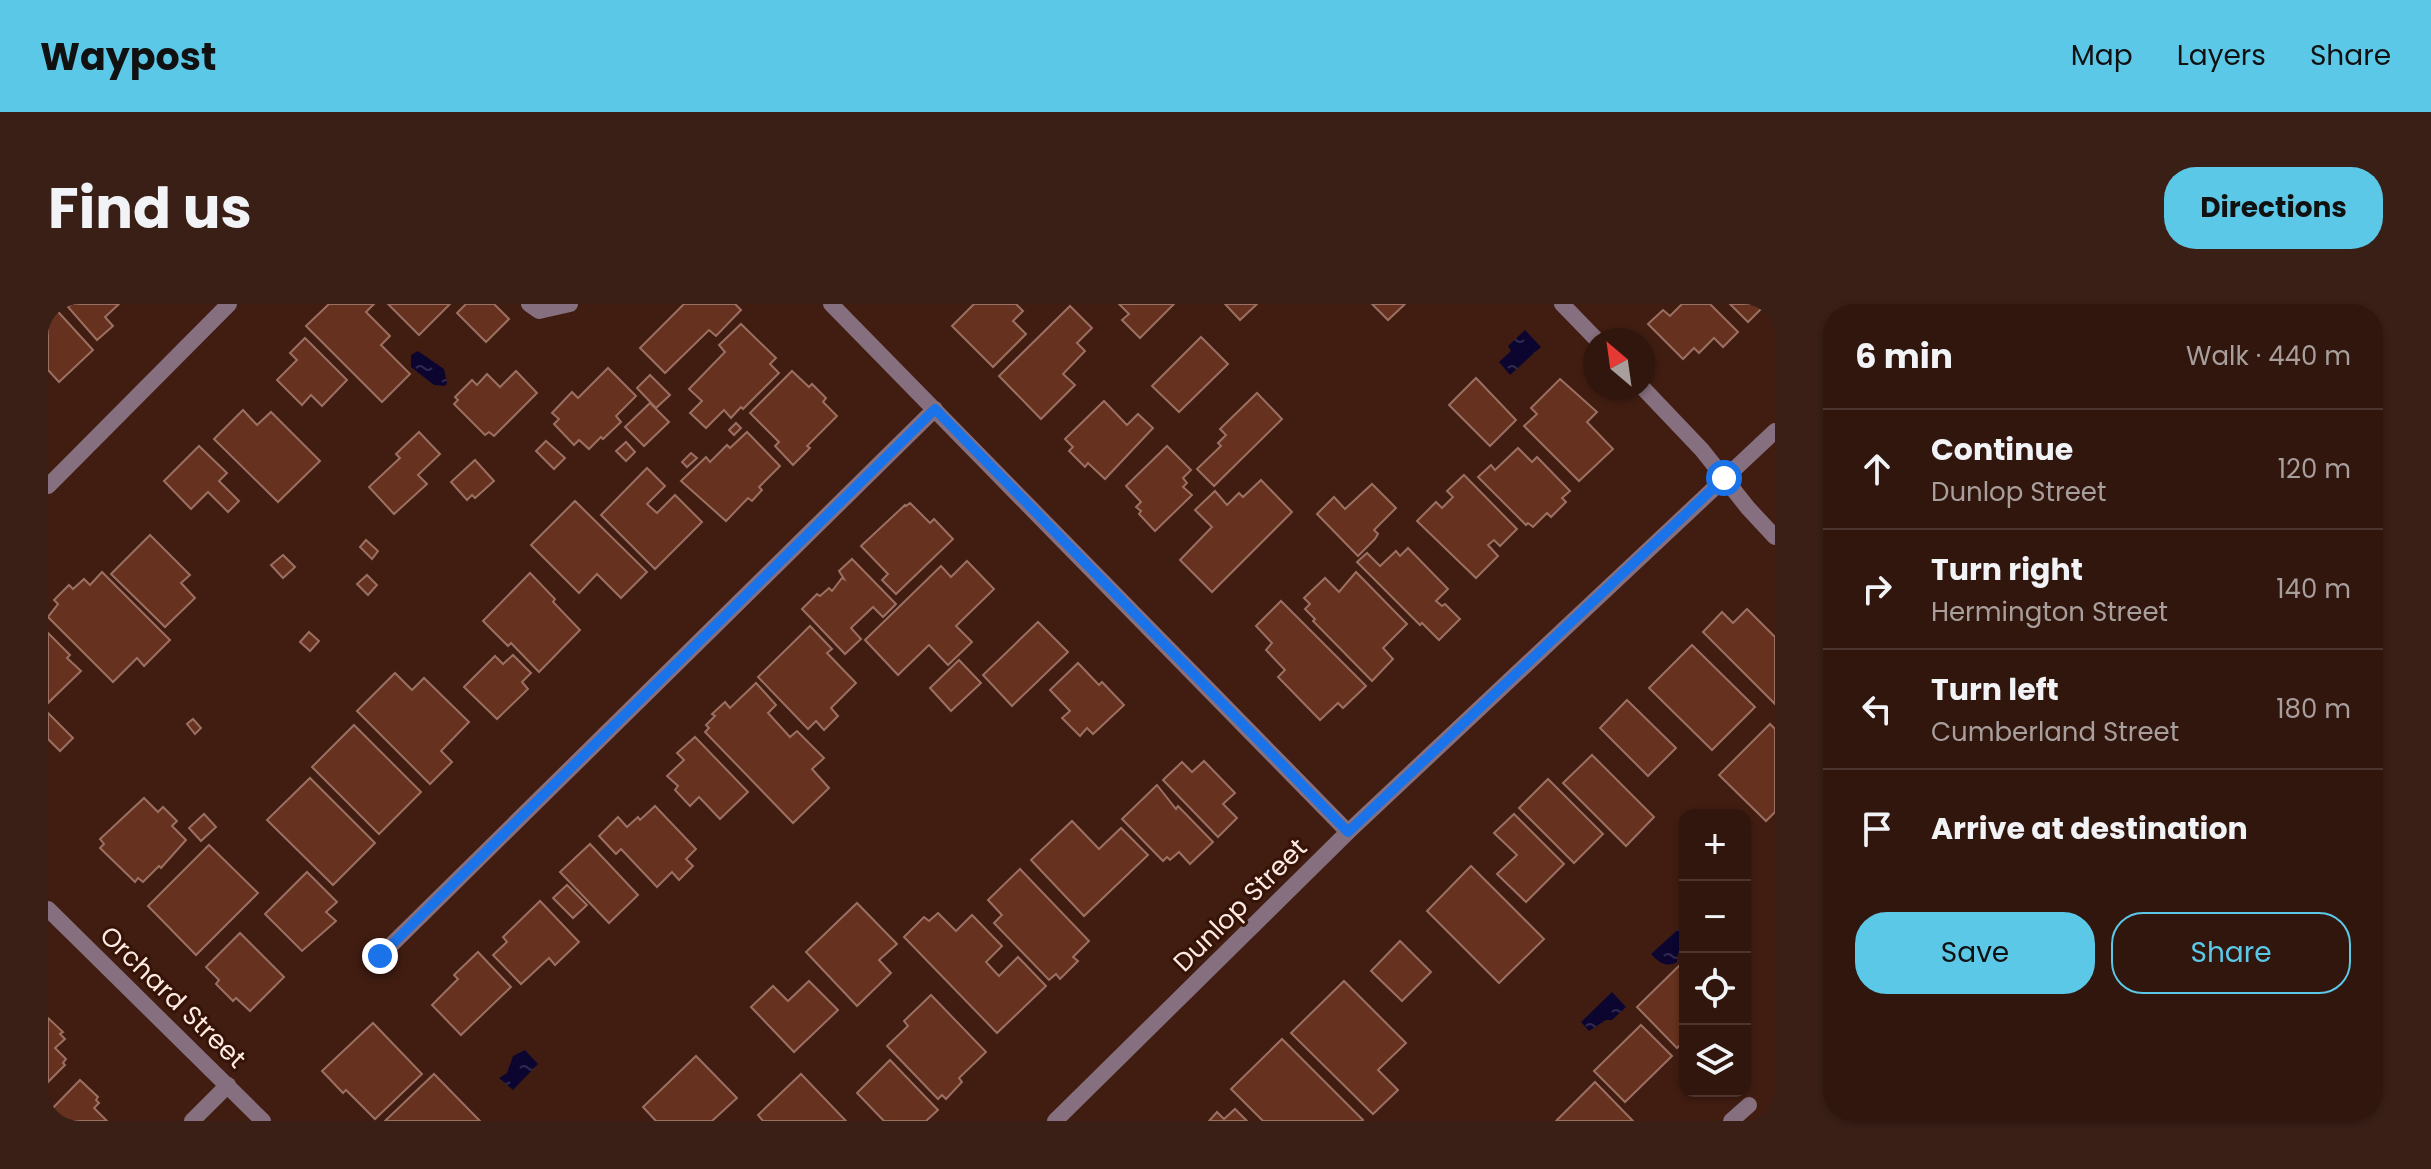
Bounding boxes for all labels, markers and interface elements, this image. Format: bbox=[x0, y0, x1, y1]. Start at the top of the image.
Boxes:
text: Waypost bbox=[40, 30, 216, 83]
text: Map bbox=[2071, 36, 2133, 75]
text: Layers bbox=[2177, 36, 2266, 75]
text: Share bbox=[2310, 36, 2391, 75]
button: Directions bbox=[2164, 167, 2383, 249]
text: Find us bbox=[48, 169, 252, 248]
north arrow bbox=[1583, 328, 1655, 400]
text: 6 min bbox=[1855, 332, 1953, 380]
text: Walk · 440 m bbox=[2186, 338, 2351, 374]
text: Continue bbox=[1931, 428, 2073, 471]
icon: ahead bbox=[1855, 447, 1899, 491]
text: 120 m bbox=[2278, 451, 2351, 487]
route start bbox=[1706, 460, 1742, 496]
text: Dunlop Street bbox=[1931, 474, 2106, 510]
text: Turn right bbox=[1931, 548, 2083, 591]
icon: right bbox=[1855, 567, 1899, 611]
text: 140 m bbox=[2276, 571, 2351, 607]
text: Hermington Street bbox=[1931, 594, 2168, 630]
text: Turn left bbox=[1931, 668, 2059, 711]
icon: left bbox=[1855, 687, 1899, 731]
text: 180 m bbox=[2276, 691, 2351, 727]
text: Cumberland Street bbox=[1931, 714, 2179, 750]
icon: arrive bbox=[1855, 807, 1899, 851]
text: Arrive at destination bbox=[1931, 807, 2248, 850]
map controls bbox=[1679, 809, 1751, 1097]
button: + bbox=[1679, 809, 1751, 881]
street label: Dunlop Street bbox=[1165, 830, 1315, 980]
button: − bbox=[1679, 881, 1751, 953]
button: Save bbox=[1855, 912, 2095, 994]
button: Share bbox=[2111, 912, 2351, 994]
street label: Orchard Street bbox=[92, 918, 254, 1076]
route end bbox=[362, 938, 398, 974]
button: locate bbox=[1679, 953, 1751, 1025]
button: layers bbox=[1679, 1025, 1751, 1097]

